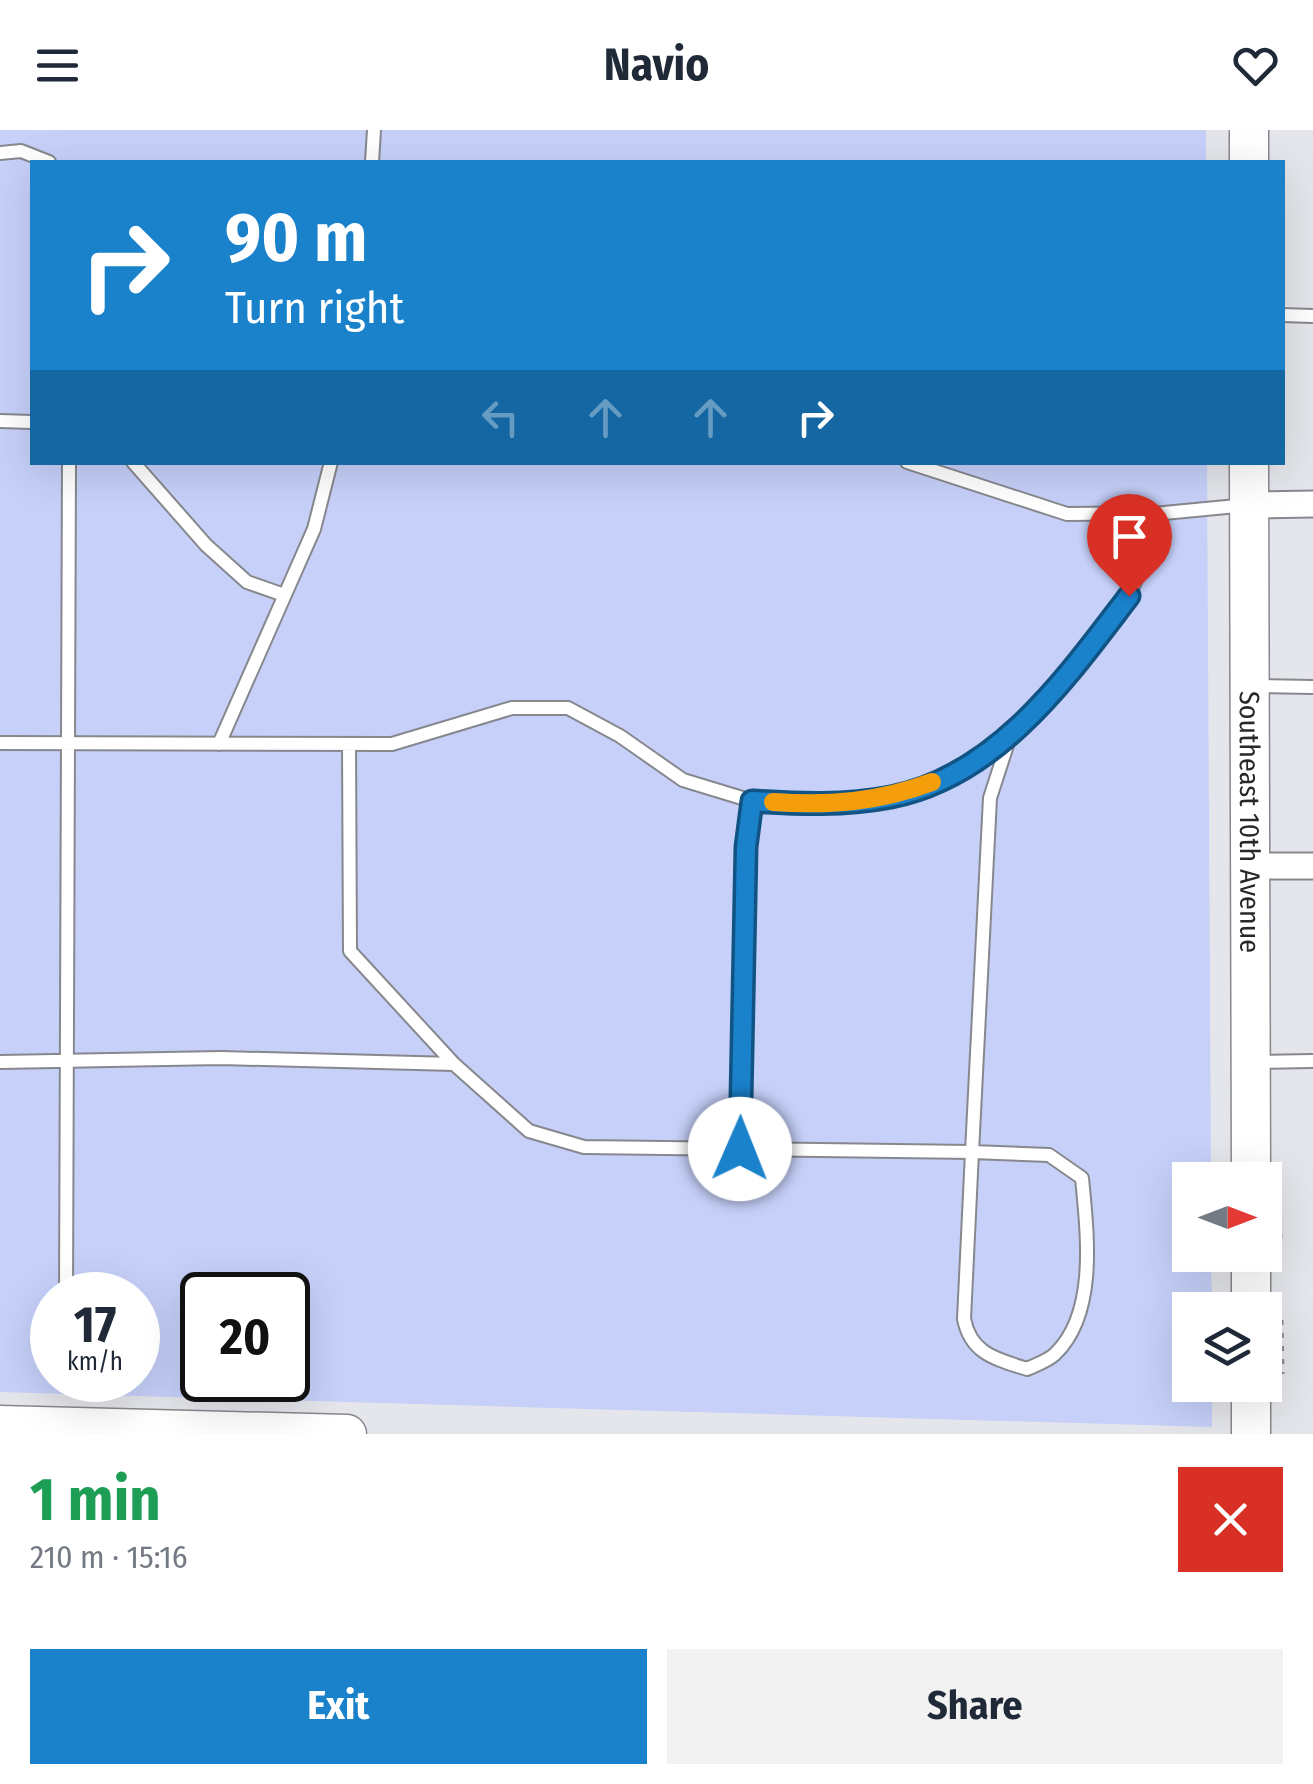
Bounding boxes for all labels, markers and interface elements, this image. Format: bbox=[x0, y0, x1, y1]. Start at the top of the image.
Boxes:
icon: menu bbox=[30, 38, 85, 93]
text: Navio bbox=[604, 38, 709, 92]
icon: heart bbox=[1228, 38, 1283, 93]
text: 90 m bbox=[225, 196, 367, 280]
icon: right bbox=[60, 200, 190, 330]
text: Turn right bbox=[225, 281, 404, 335]
icon: left bbox=[473, 390, 528, 445]
icon: ahead bbox=[578, 390, 633, 445]
icon: ahead bbox=[683, 390, 738, 445]
icon: right bbox=[788, 390, 843, 445]
pin bbox=[1087, 494, 1172, 597]
icon: arrive bbox=[1102, 509, 1157, 564]
street label: Southeast 10th Avenue bbox=[1233, 691, 1267, 953]
position arrow bbox=[688, 1097, 792, 1201]
north arrow bbox=[1172, 1162, 1282, 1272]
map controls bbox=[1172, 1162, 1282, 1402]
speed limit sign: 20 bbox=[180, 1272, 310, 1402]
button: layers bbox=[1172, 1292, 1282, 1402]
text: 17 bbox=[74, 1295, 116, 1355]
text: km/h bbox=[67, 1347, 123, 1377]
text: 1 min bbox=[30, 1464, 161, 1536]
button: close bbox=[1178, 1467, 1283, 1572]
text: 210 m · 15:16 bbox=[30, 1538, 188, 1576]
button: Exit bbox=[30, 1649, 647, 1764]
button: Share bbox=[667, 1649, 1283, 1764]

